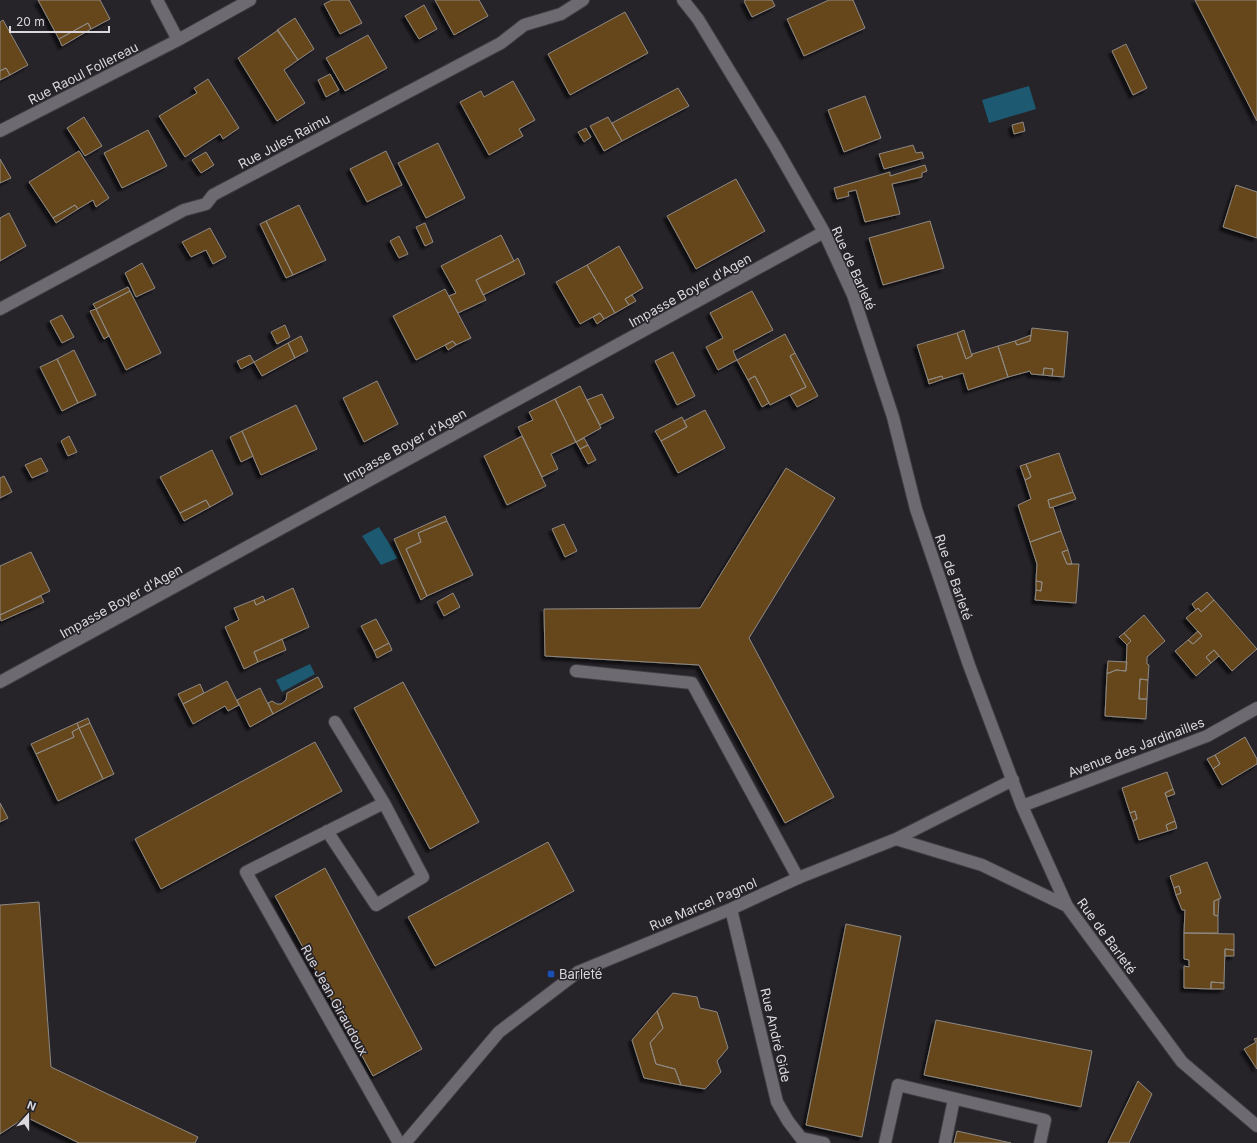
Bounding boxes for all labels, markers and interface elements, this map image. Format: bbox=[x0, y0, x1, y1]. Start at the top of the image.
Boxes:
scale bar bbox=[10, 8, 109, 34]
text: 20 m bbox=[16, 14, 45, 29]
street label: Rue Raoul Follereau bbox=[25, 38, 141, 108]
street label: Rue Jules Raimu bbox=[235, 110, 333, 172]
street label: Rue de Barleté bbox=[828, 224, 880, 312]
street label: Impasse Boyer d'Agen bbox=[626, 250, 754, 330]
street label: Impasse Boyer d'Agen bbox=[341, 405, 469, 485]
street label: Rue de Barleté bbox=[932, 532, 976, 622]
street label: Impasse Boyer d'Agen bbox=[57, 561, 185, 641]
street label: Avenue des Jardinailles bbox=[1066, 714, 1207, 780]
street label: Rue Marcel Pagnol bbox=[647, 874, 759, 934]
street label: Rue de Barleté bbox=[1074, 895, 1140, 977]
street label: Rue Jean Giraudoux bbox=[298, 942, 372, 1058]
place label: Barleté bbox=[559, 966, 602, 982]
marker: Barleté bbox=[546, 969, 556, 979]
street label: Rue André Gide bbox=[757, 986, 795, 1084]
north arrow bbox=[8, 1095, 48, 1135]
text: N bbox=[25, 1098, 38, 1114]

